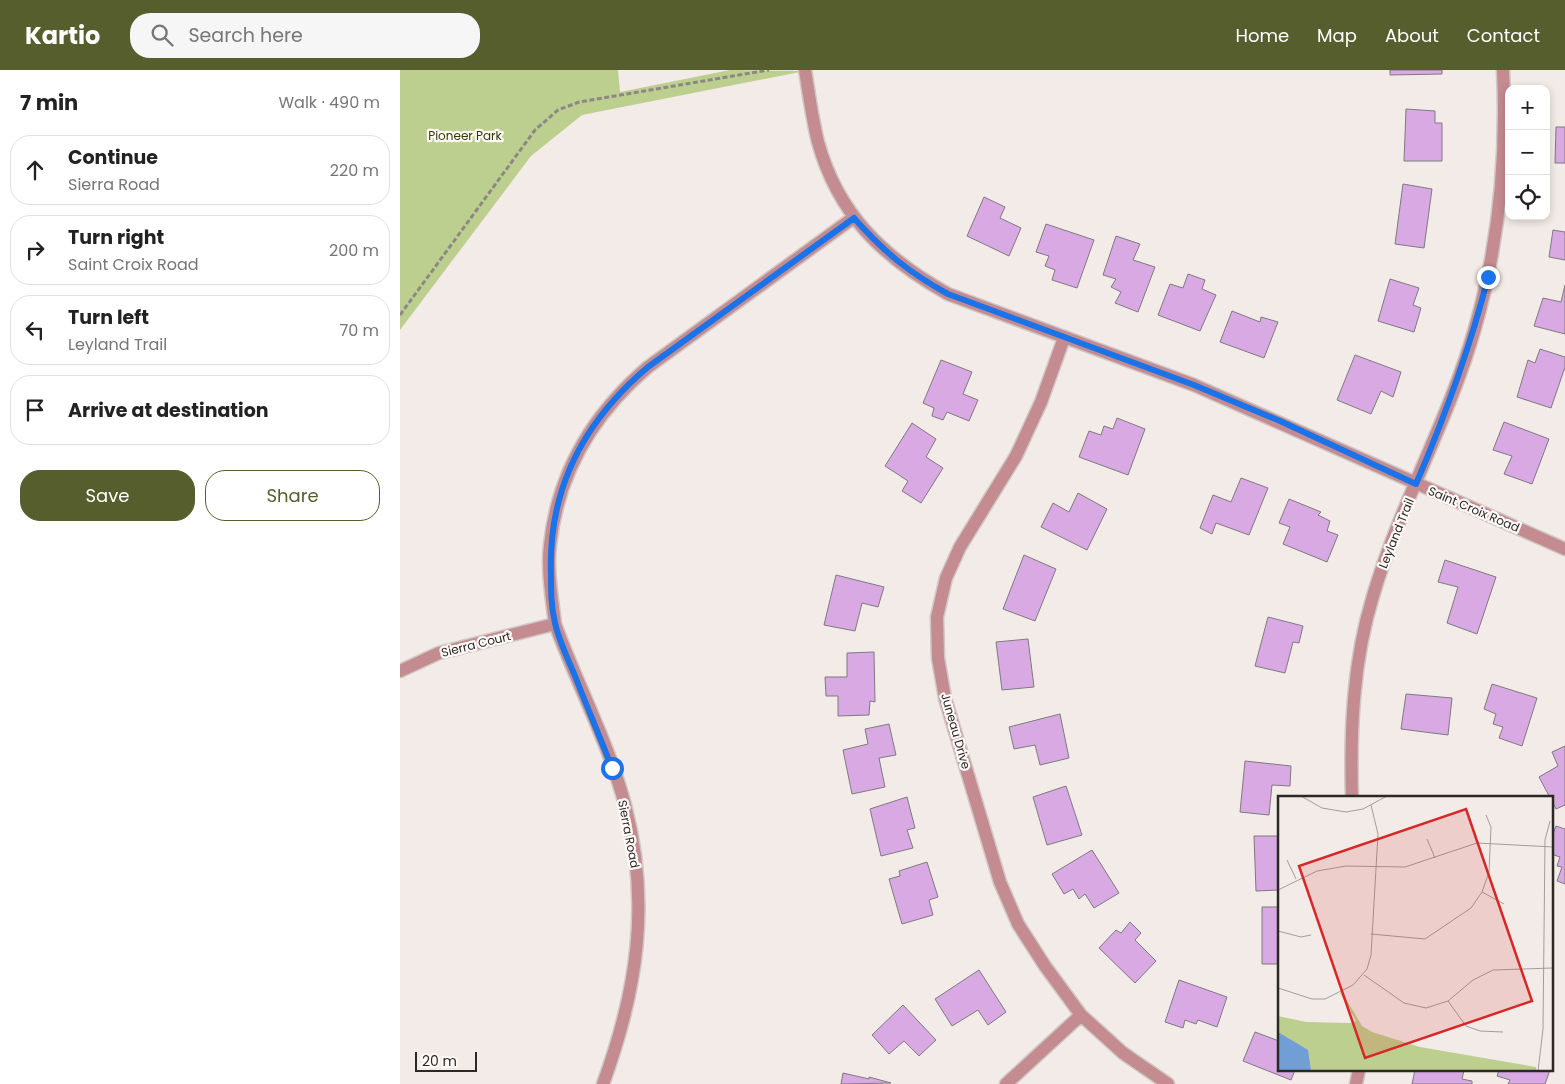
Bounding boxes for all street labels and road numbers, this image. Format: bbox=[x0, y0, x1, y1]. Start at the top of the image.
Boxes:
street label: Saint Croix Road bbox=[1426, 482, 1522, 536]
street label: Leyland Trail bbox=[1374, 495, 1418, 571]
street label: Sierra Court bbox=[439, 627, 513, 661]
street label: Juneau Drive bbox=[937, 691, 975, 771]
street label: Sierra Road bbox=[614, 799, 644, 869]

